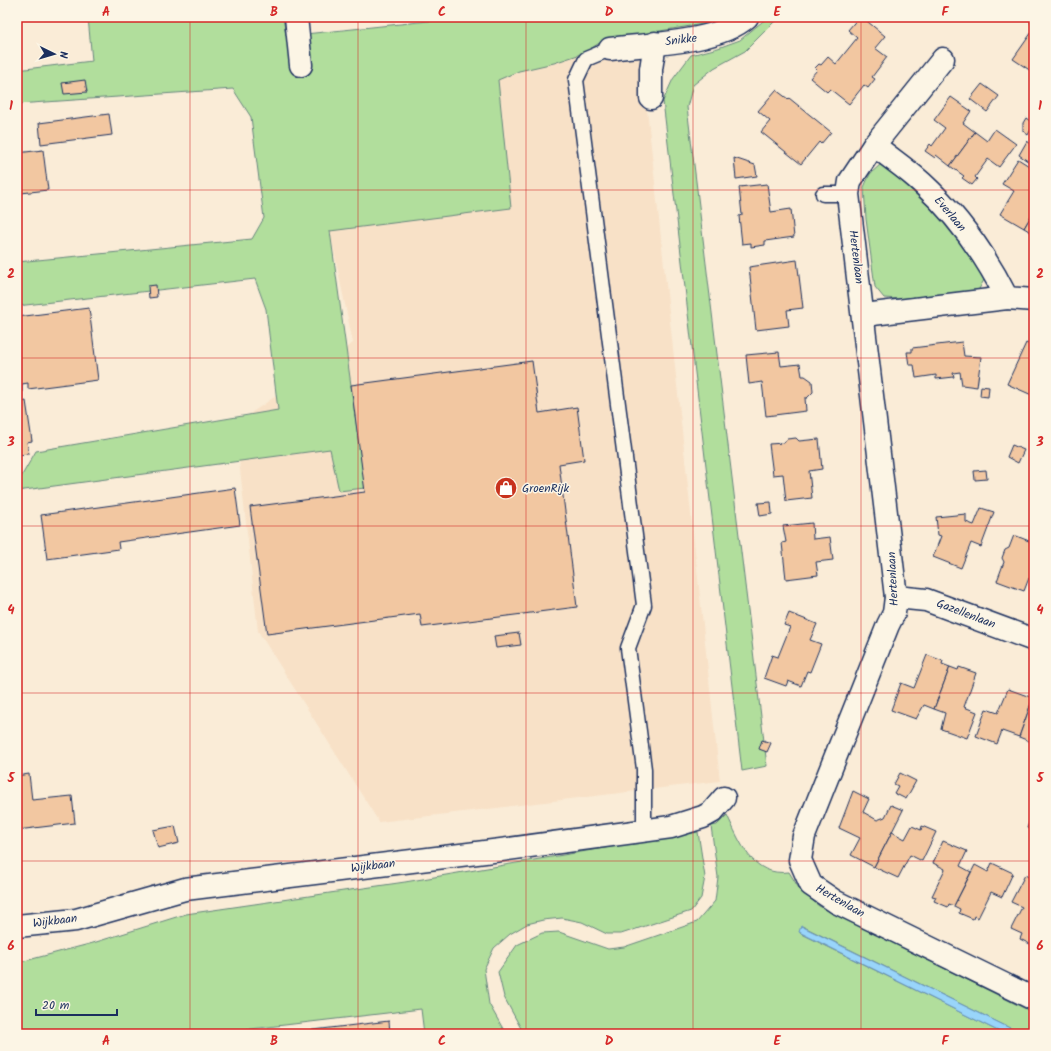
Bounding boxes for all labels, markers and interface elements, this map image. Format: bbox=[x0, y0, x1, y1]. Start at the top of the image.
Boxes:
text: A bbox=[102, 2, 110, 23]
text: B bbox=[270, 2, 278, 23]
text: C bbox=[438, 2, 446, 23]
text: D bbox=[605, 2, 614, 23]
text: E bbox=[773, 2, 781, 23]
text: F bbox=[941, 2, 949, 23]
street label: Snikke bbox=[664, 29, 699, 51]
north arrow bbox=[34, 34, 74, 74]
text: N bbox=[54, 51, 72, 59]
text: 1 bbox=[9, 96, 13, 117]
text: 1 bbox=[1038, 96, 1042, 117]
street label: Everlaan bbox=[929, 192, 971, 236]
street label: Hertenlaan bbox=[843, 229, 869, 285]
text: 2 bbox=[7, 264, 15, 285]
text: 2 bbox=[1036, 264, 1044, 285]
text: 3 bbox=[6, 432, 15, 453]
text: 3 bbox=[1035, 432, 1044, 453]
shop icon: GroenRijk bbox=[493, 475, 519, 501]
place label: GroenRijk bbox=[522, 479, 569, 498]
street label: Hertenlaan bbox=[882, 551, 904, 607]
street label: Gazellenlaan bbox=[934, 594, 998, 634]
text: 4 bbox=[7, 600, 15, 621]
text: 4 bbox=[1036, 600, 1044, 621]
text: 5 bbox=[7, 768, 16, 789]
text: 5 bbox=[1036, 768, 1045, 789]
street label: Wijkbaan bbox=[350, 854, 396, 878]
street label: Hertenlaan bbox=[812, 879, 868, 923]
street label: Wijkbaan bbox=[32, 909, 78, 933]
text: 6 bbox=[7, 936, 15, 957]
text: 6 bbox=[1036, 936, 1044, 957]
scale bar bbox=[36, 991, 117, 1017]
text: 20 m bbox=[42, 996, 70, 1015]
text: A bbox=[102, 1031, 110, 1051]
text: B bbox=[270, 1031, 278, 1051]
text: C bbox=[438, 1031, 446, 1051]
text: D bbox=[605, 1031, 614, 1051]
text: E bbox=[773, 1031, 781, 1051]
text: F bbox=[941, 1031, 949, 1051]

